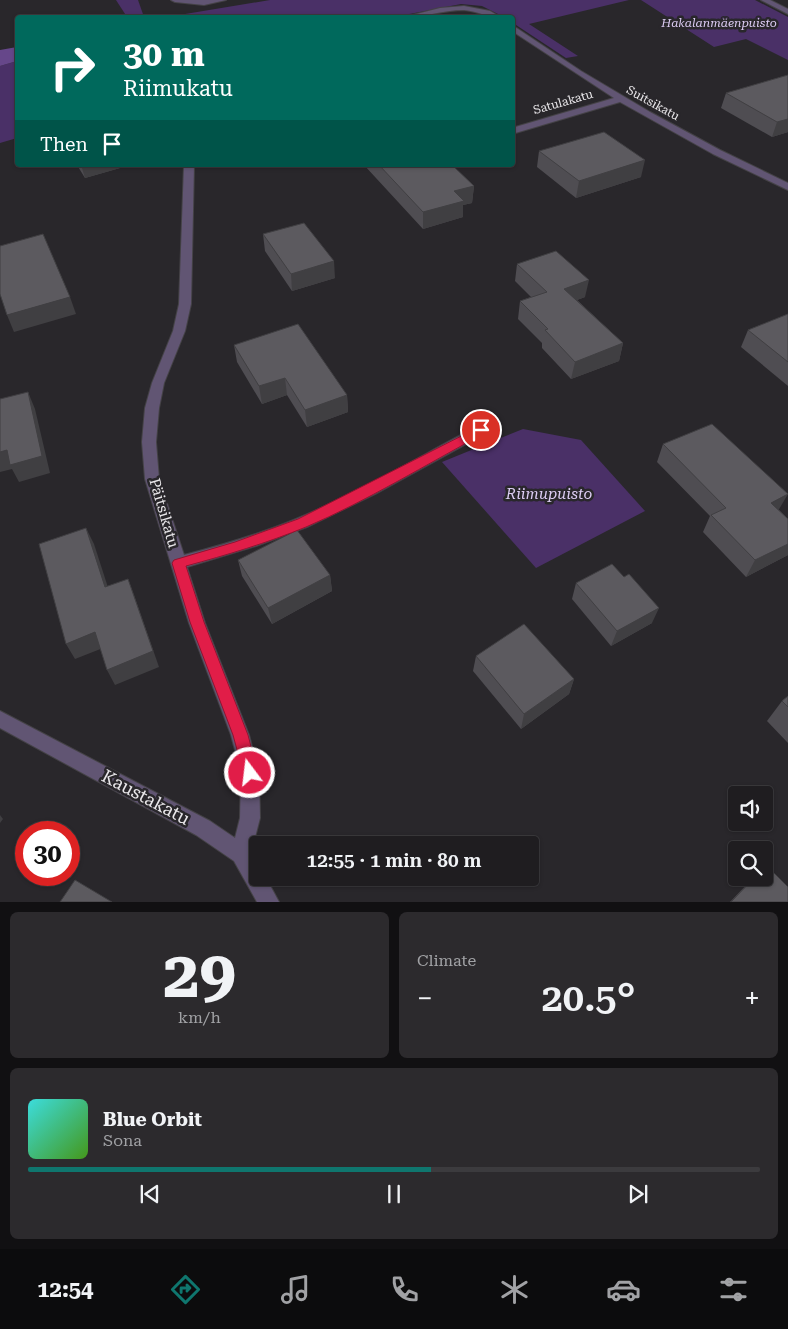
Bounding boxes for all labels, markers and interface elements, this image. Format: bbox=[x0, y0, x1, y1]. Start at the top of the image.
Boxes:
park label: Hakalanmäenpuisto bbox=[660, 16, 777, 30]
text: 30 m bbox=[123, 34, 205, 75]
icon: right bbox=[40, 35, 105, 100]
text: Riimukatu bbox=[123, 76, 233, 101]
street label: Suitsikatu bbox=[624, 83, 682, 124]
street label: Satulakatu bbox=[531, 87, 595, 117]
icon: arrive bbox=[98, 130, 126, 158]
text: Then bbox=[40, 133, 88, 156]
pin bbox=[460, 409, 502, 451]
icon: arrive bbox=[467, 416, 495, 444]
street label: Päitsikatu bbox=[145, 476, 183, 550]
park label: Riimupuisto bbox=[505, 485, 592, 503]
position arrow bbox=[223, 746, 275, 798]
street label: Kaustakatu bbox=[98, 765, 194, 829]
map controls bbox=[728, 786, 773, 886]
button: sound bbox=[728, 786, 773, 831]
speed limit sign: 30 bbox=[15, 821, 80, 886]
button: search bbox=[728, 841, 773, 886]
text: 12:55 · 1 min · 80 m bbox=[307, 849, 481, 872]
text: 29 bbox=[163, 937, 236, 1013]
text: Climate bbox=[417, 951, 476, 970]
text: 20.5° bbox=[542, 976, 635, 1020]
text: − bbox=[417, 982, 433, 1015]
text: + bbox=[744, 982, 760, 1015]
text: km/h bbox=[178, 1008, 221, 1027]
text: Blue Orbit bbox=[103, 1108, 202, 1131]
text: Sona bbox=[103, 1131, 142, 1150]
icon: previous bbox=[136, 1180, 164, 1208]
icon: pause bbox=[380, 1180, 408, 1208]
icon: next bbox=[624, 1180, 652, 1208]
icon: directions bbox=[168, 1272, 203, 1307]
icon: music bbox=[278, 1272, 313, 1307]
icon: phone bbox=[387, 1272, 422, 1307]
icon: climate bbox=[497, 1272, 532, 1307]
icon: car bbox=[606, 1272, 641, 1307]
icon: filters bbox=[716, 1272, 751, 1307]
text: 12:54 bbox=[37, 1277, 93, 1302]

